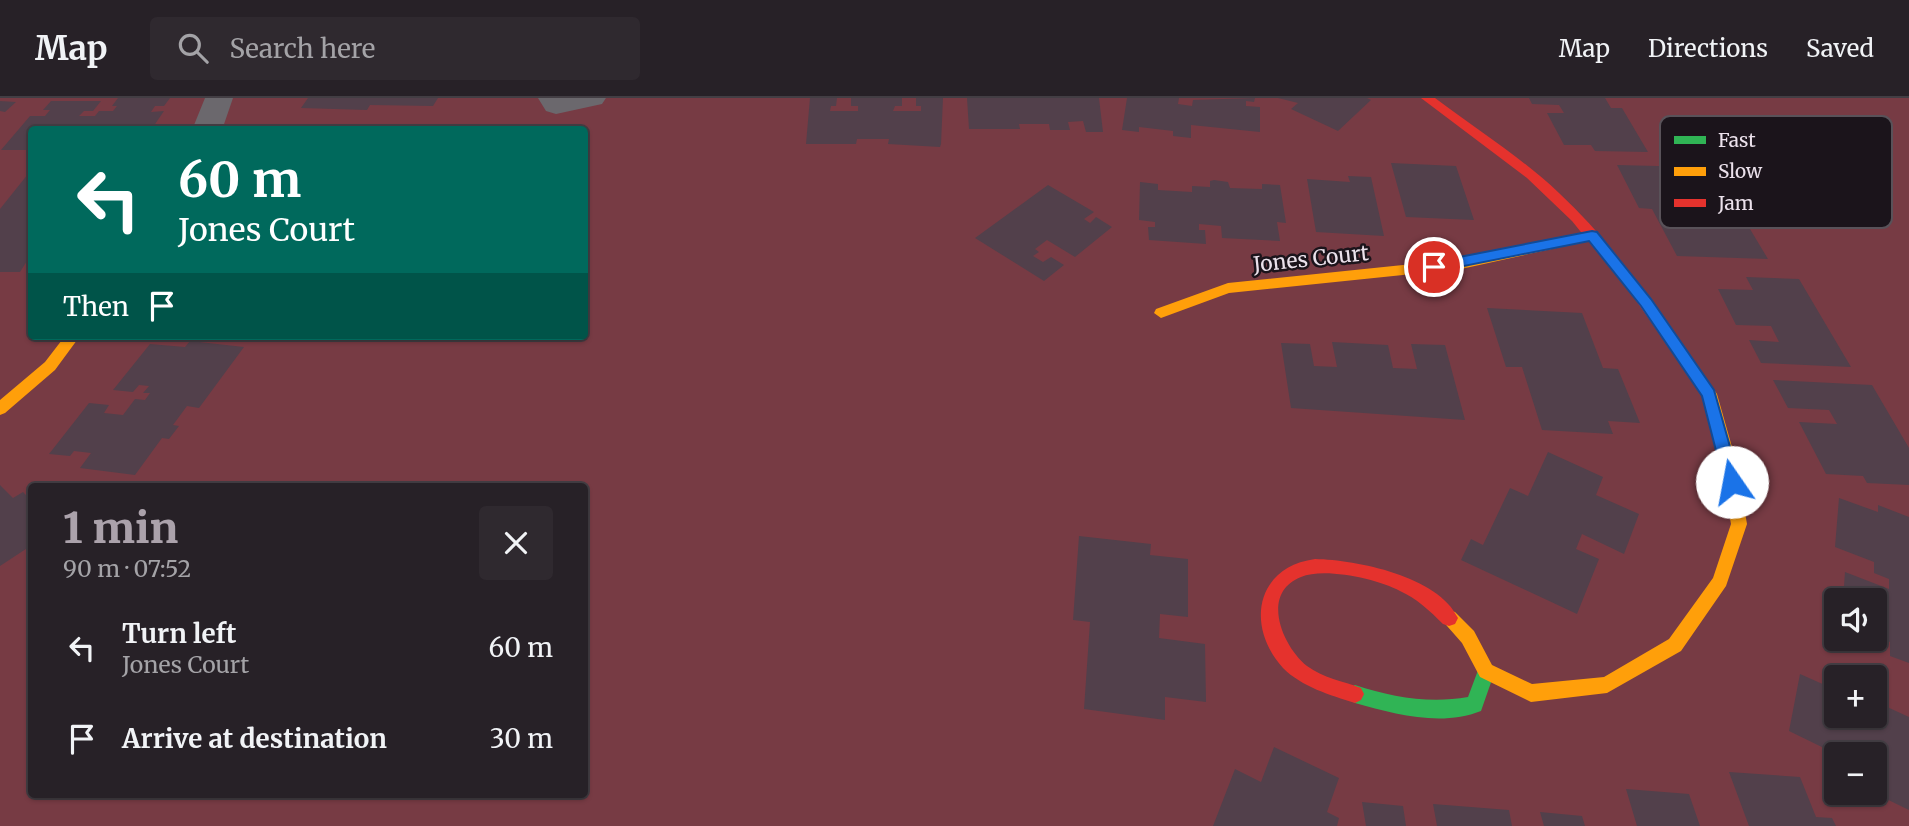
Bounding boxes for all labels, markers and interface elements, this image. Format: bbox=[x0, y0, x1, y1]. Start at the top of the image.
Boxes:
search box bbox=[150, 17, 640, 80]
text: Map bbox=[35, 28, 108, 69]
icon: search bbox=[174, 29, 212, 67]
text: Search here bbox=[230, 32, 375, 65]
text: Map bbox=[1559, 33, 1610, 64]
text: Directions bbox=[1648, 33, 1768, 64]
text: Saved bbox=[1806, 33, 1874, 64]
legend bbox=[1660, 116, 1892, 228]
text: Fast bbox=[1718, 128, 1756, 152]
text: 60 m bbox=[178, 149, 301, 210]
icon: left bbox=[63, 154, 154, 245]
text: Slow bbox=[1718, 159, 1763, 183]
text: Jam bbox=[1717, 191, 1754, 215]
text: Jones Court bbox=[178, 210, 355, 250]
pin bbox=[1404, 237, 1464, 297]
street label: Jones Court bbox=[1251, 239, 1370, 278]
icon: arrive bbox=[1415, 248, 1453, 286]
icon: arrive bbox=[143, 287, 181, 325]
text: Then bbox=[63, 290, 129, 323]
position arrow bbox=[1695, 445, 1769, 519]
text: 1 min bbox=[63, 502, 178, 554]
button: close bbox=[479, 506, 553, 580]
text: 90 m · 07:52 bbox=[63, 554, 191, 583]
map controls bbox=[1824, 588, 1887, 805]
button: sound bbox=[1824, 588, 1887, 651]
text: Turn left bbox=[122, 617, 236, 650]
icon: left bbox=[63, 629, 101, 667]
text: 60 m bbox=[489, 631, 553, 664]
text: Jones Court bbox=[122, 650, 249, 679]
button: + bbox=[1824, 665, 1887, 728]
icon: arrive bbox=[63, 720, 101, 758]
text: Arrive at destination bbox=[122, 722, 387, 755]
text: 30 m bbox=[490, 722, 553, 755]
button: − bbox=[1824, 742, 1887, 805]

